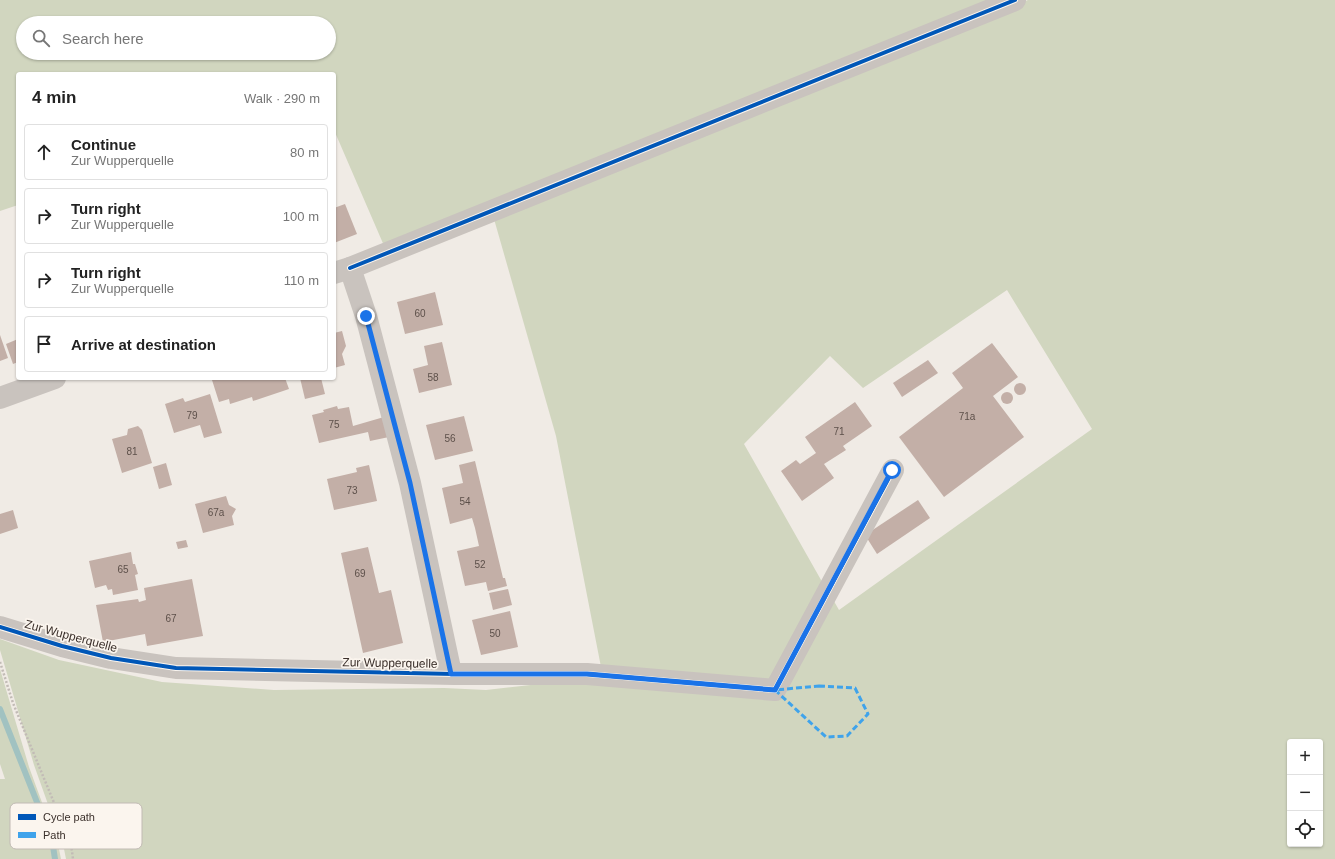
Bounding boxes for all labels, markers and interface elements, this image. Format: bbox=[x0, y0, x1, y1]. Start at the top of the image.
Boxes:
search box bbox=[16, 16, 336, 60]
icon: search bbox=[30, 27, 52, 49]
text: Search here bbox=[62, 30, 144, 47]
text: 4 min bbox=[32, 88, 76, 107]
text: Walk · 290 m bbox=[244, 91, 320, 106]
text: Continue bbox=[71, 136, 136, 153]
icon: ahead bbox=[33, 141, 55, 163]
text: 80 m bbox=[290, 145, 319, 160]
text: Zur Wupperquelle bbox=[71, 153, 174, 168]
text: Turn right bbox=[71, 200, 141, 217]
icon: right bbox=[33, 205, 55, 227]
text: 100 m bbox=[283, 209, 319, 224]
text: Zur Wupperquelle bbox=[71, 217, 174, 232]
text: Turn right bbox=[71, 264, 141, 281]
icon: right bbox=[33, 269, 55, 291]
text: 110 m bbox=[284, 273, 319, 288]
text: Zur Wupperquelle bbox=[71, 281, 174, 296]
route end bbox=[357, 307, 375, 325]
house number: 60 bbox=[414, 308, 426, 319]
icon: arrive bbox=[33, 333, 55, 355]
text: Arrive at destination bbox=[71, 336, 216, 353]
house number: 58 bbox=[427, 372, 439, 383]
house number: 79 bbox=[186, 410, 198, 421]
house number: 71a bbox=[959, 411, 976, 422]
house number: 75 bbox=[328, 419, 340, 430]
house number: 71 bbox=[833, 426, 845, 437]
house number: 56 bbox=[444, 433, 456, 444]
house number: 81 bbox=[126, 446, 138, 457]
route start bbox=[883, 461, 901, 479]
house number: 73 bbox=[346, 485, 358, 496]
house number: 54 bbox=[459, 496, 471, 507]
house number: 67a bbox=[208, 507, 225, 518]
house number: 52 bbox=[474, 559, 486, 570]
house number: 65 bbox=[117, 564, 129, 575]
house number: 69 bbox=[354, 568, 366, 579]
house number: 67 bbox=[165, 613, 177, 624]
street label: Zur Wupperquelle bbox=[23, 617, 119, 655]
house number: 50 bbox=[489, 628, 501, 639]
street label: Zur Wupperquelle bbox=[342, 655, 438, 671]
map controls bbox=[1287, 739, 1323, 847]
button: + bbox=[1287, 739, 1323, 775]
button: − bbox=[1287, 775, 1323, 811]
legend bbox=[10, 803, 142, 849]
text: Cycle path bbox=[43, 811, 95, 823]
button: locate bbox=[1287, 811, 1323, 847]
text: Path bbox=[43, 829, 66, 841]

